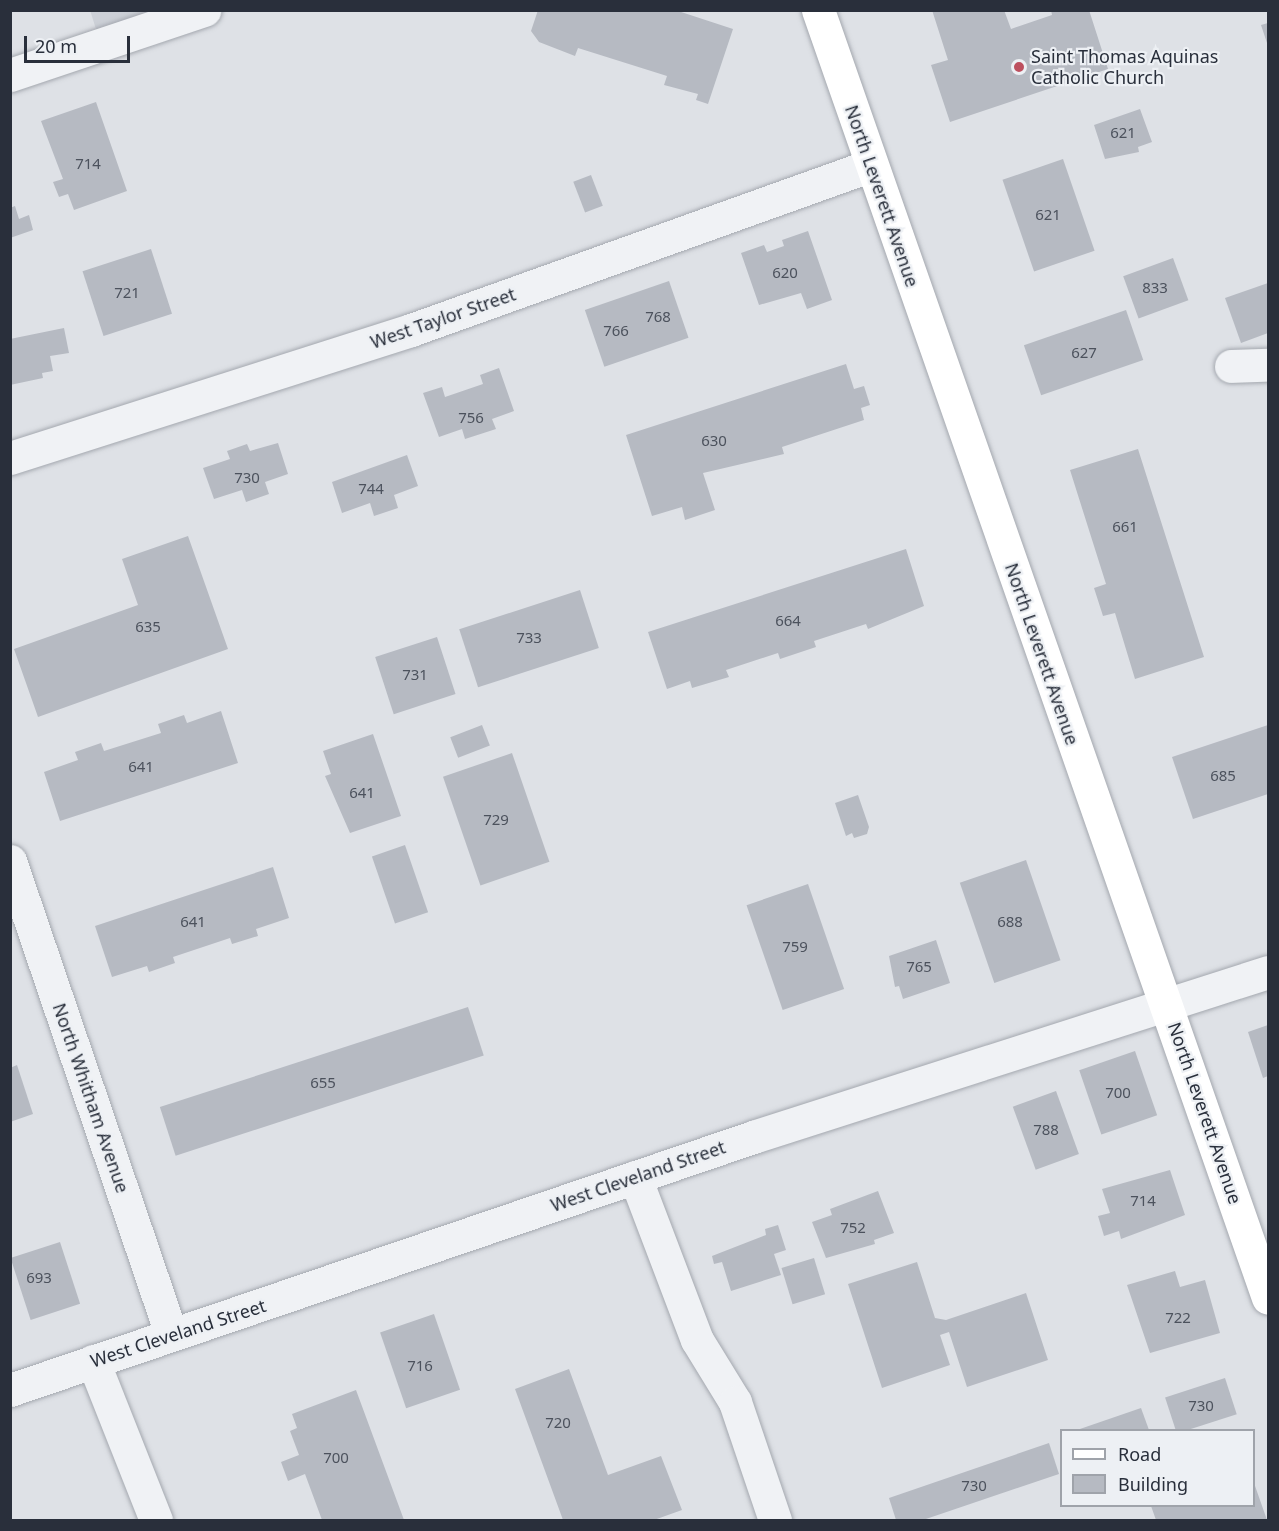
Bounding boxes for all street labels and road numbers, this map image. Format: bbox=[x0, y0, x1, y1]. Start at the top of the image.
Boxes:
street label: North Leverett Avenue bbox=[841, 102, 923, 290]
street label: West Taylor Street bbox=[368, 283, 518, 353]
street label: North Leverett Avenue bbox=[1001, 560, 1083, 748]
street label: North Whitham Avenue bbox=[48, 1000, 134, 1196]
street label: North Leverett Avenue bbox=[1164, 1019, 1246, 1207]
street label: West Cleveland Street bbox=[548, 1136, 728, 1216]
street label: West Cleveland Street bbox=[87, 1294, 269, 1372]

